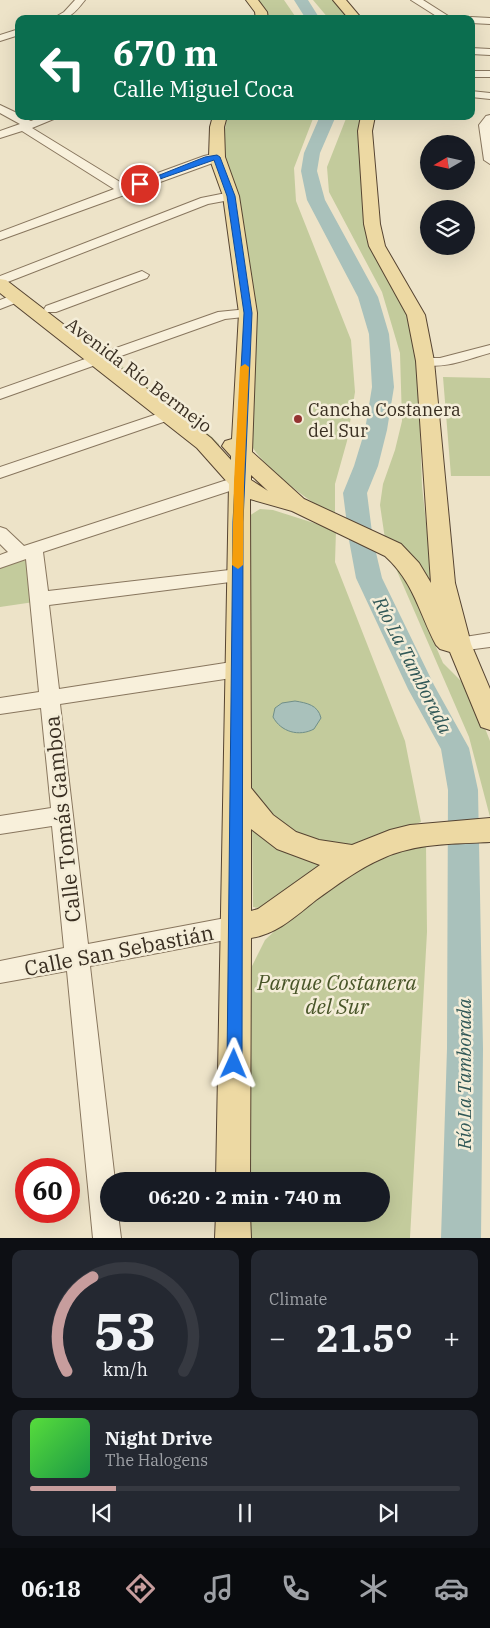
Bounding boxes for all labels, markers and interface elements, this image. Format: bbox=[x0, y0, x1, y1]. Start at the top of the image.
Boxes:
text: 670 m bbox=[113, 30, 218, 76]
icon: left bbox=[30, 35, 95, 100]
text: Calle Miguel Coca bbox=[113, 74, 294, 103]
north arrow bbox=[420, 135, 475, 190]
map controls bbox=[420, 135, 475, 255]
pin bbox=[119, 163, 161, 205]
icon: arrive bbox=[126, 170, 154, 198]
button: layers bbox=[420, 200, 475, 255]
street label: Avenida Río Bermejo bbox=[61, 312, 217, 438]
place label: Cancha Costanera del Sur bbox=[308, 398, 461, 442]
marker: Cancha Costanera del Sur bbox=[292, 413, 304, 425]
water label: Río La Tamborada bbox=[368, 591, 458, 738]
street label: Calle Tomás Gamboa bbox=[37, 714, 87, 924]
street label: Calle San Sebastián bbox=[22, 918, 216, 982]
park label: Parque Costanera del Sur bbox=[256, 968, 417, 1020]
water label: Río La Tamborada bbox=[452, 998, 476, 1150]
position arrow bbox=[207, 1037, 259, 1089]
speed limit sign: 60 bbox=[15, 1158, 80, 1223]
text: 06:20 · 2 min · 740 m bbox=[149, 1185, 341, 1209]
text: Climate bbox=[269, 1289, 327, 1309]
text: 53 bbox=[94, 1297, 157, 1364]
text: 21.5° bbox=[316, 1313, 413, 1362]
text: − bbox=[269, 1319, 286, 1356]
text: + bbox=[443, 1319, 460, 1356]
text: km/h bbox=[103, 1358, 148, 1381]
text: Night Drive bbox=[105, 1426, 213, 1450]
text: The Halogens bbox=[105, 1450, 208, 1470]
icon: previous bbox=[88, 1499, 116, 1527]
icon: pause bbox=[231, 1499, 259, 1527]
icon: next bbox=[374, 1499, 402, 1527]
icon: directions bbox=[123, 1571, 158, 1606]
icon: music bbox=[201, 1571, 236, 1606]
icon: phone bbox=[278, 1571, 313, 1606]
icon: climate bbox=[356, 1571, 391, 1606]
icon: car bbox=[434, 1571, 469, 1606]
text: 06:18 bbox=[21, 1574, 81, 1603]

